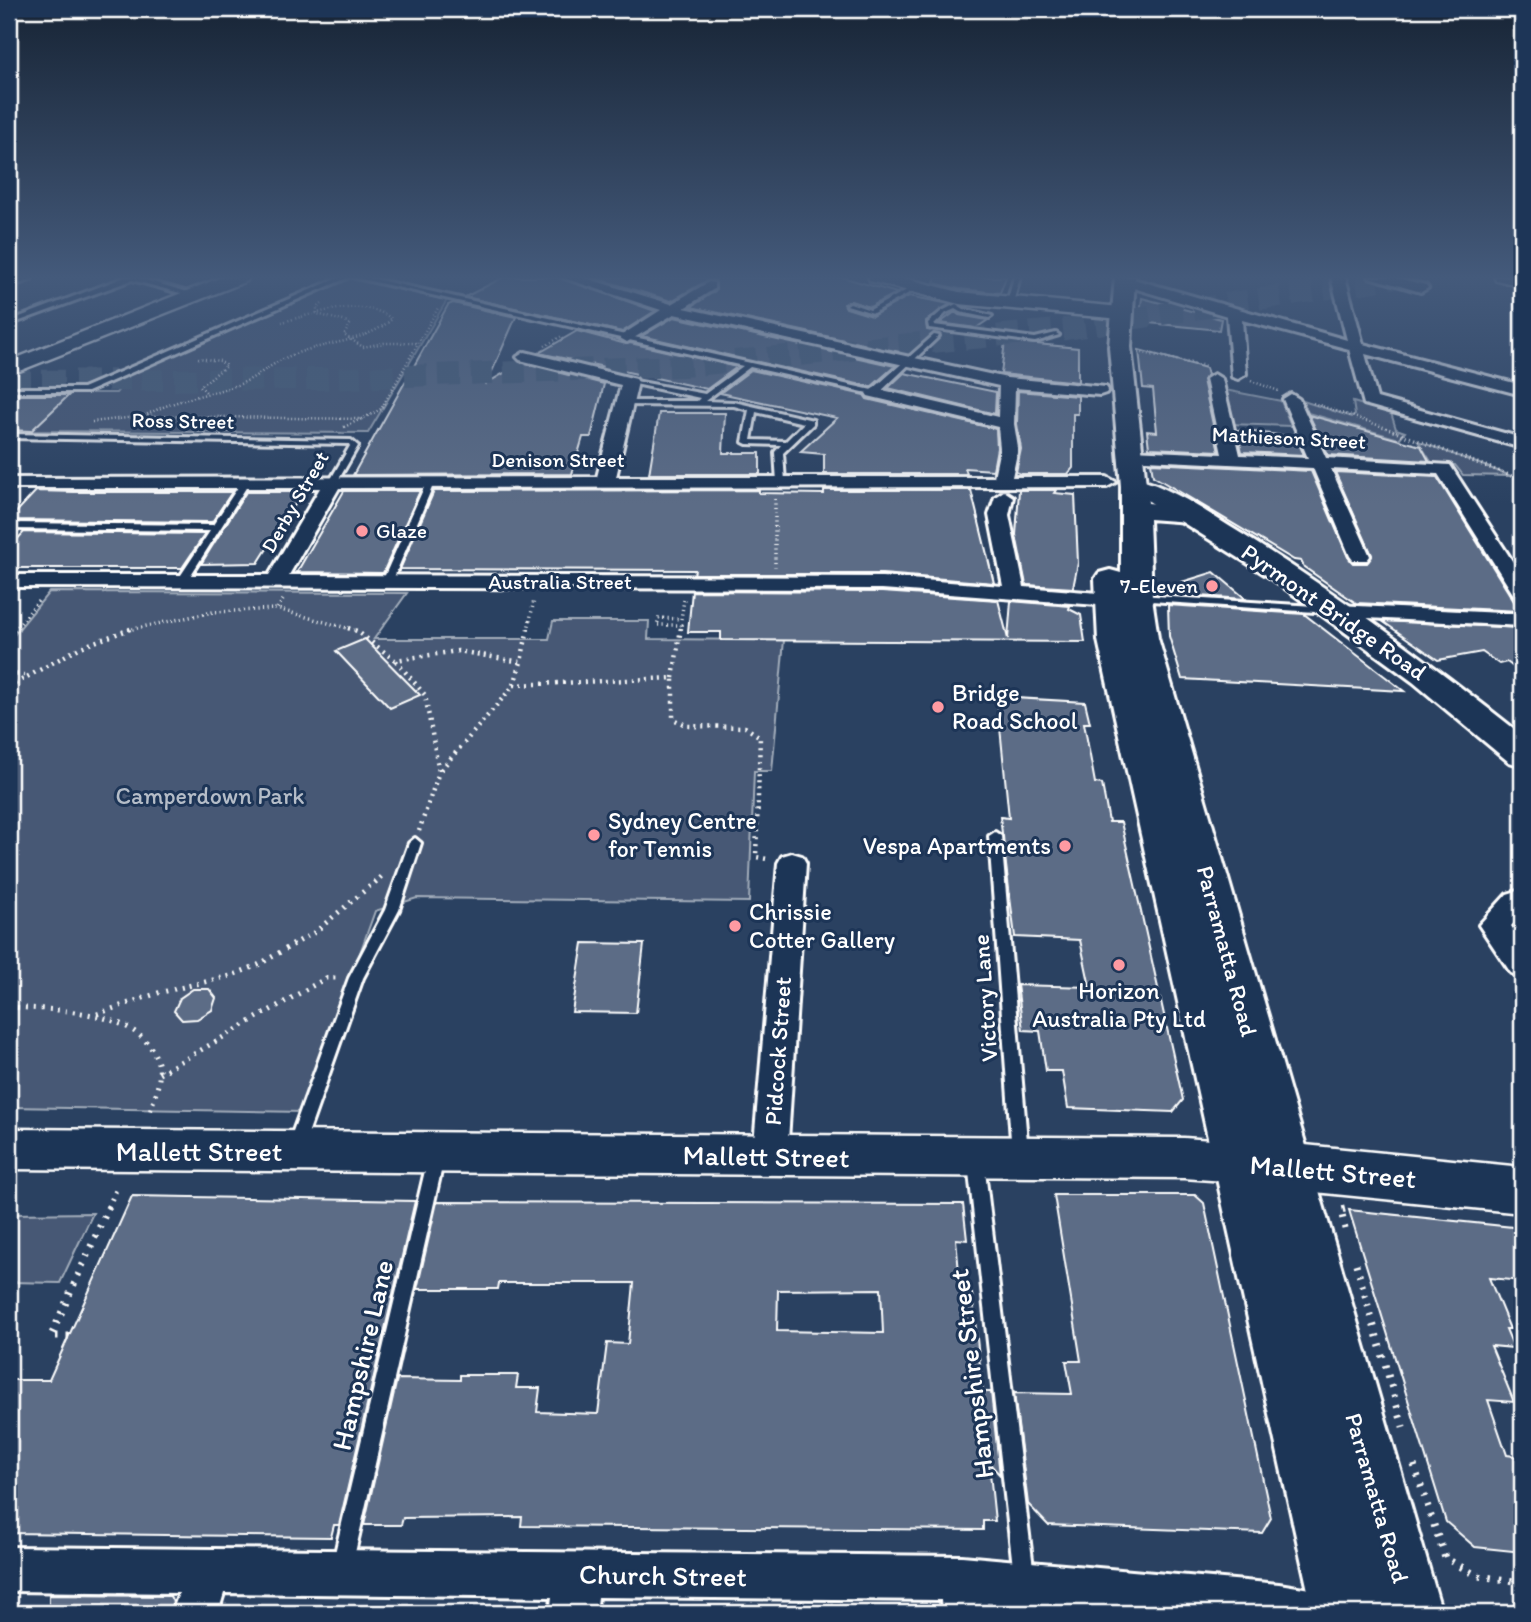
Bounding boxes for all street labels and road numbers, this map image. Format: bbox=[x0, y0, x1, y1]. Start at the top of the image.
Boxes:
street label: Ross Street bbox=[131, 407, 235, 434]
street label: Mathieson Street bbox=[1211, 421, 1367, 454]
street label: Derby Street bbox=[255, 446, 334, 557]
street label: Denison Street bbox=[491, 447, 625, 472]
street label: Pyrmont Bridge Road bbox=[1236, 537, 1432, 686]
street label: Australia Street bbox=[488, 569, 632, 594]
street label: Parramatta Road bbox=[1191, 862, 1264, 1040]
street label: Victory Lane bbox=[966, 933, 1003, 1063]
street label: Pidcock Street bbox=[758, 976, 797, 1126]
street label: Mallett Street bbox=[116, 1134, 282, 1168]
street label: Mallett Street bbox=[682, 1138, 850, 1174]
street label: Mallett Street bbox=[1248, 1147, 1418, 1195]
street label: Hampshire Lane bbox=[324, 1256, 400, 1454]
street label: Hampshire Street bbox=[941, 1267, 1001, 1481]
street label: Parramatta Road bbox=[1339, 1409, 1416, 1586]
street label: Church Street bbox=[579, 1557, 747, 1593]

